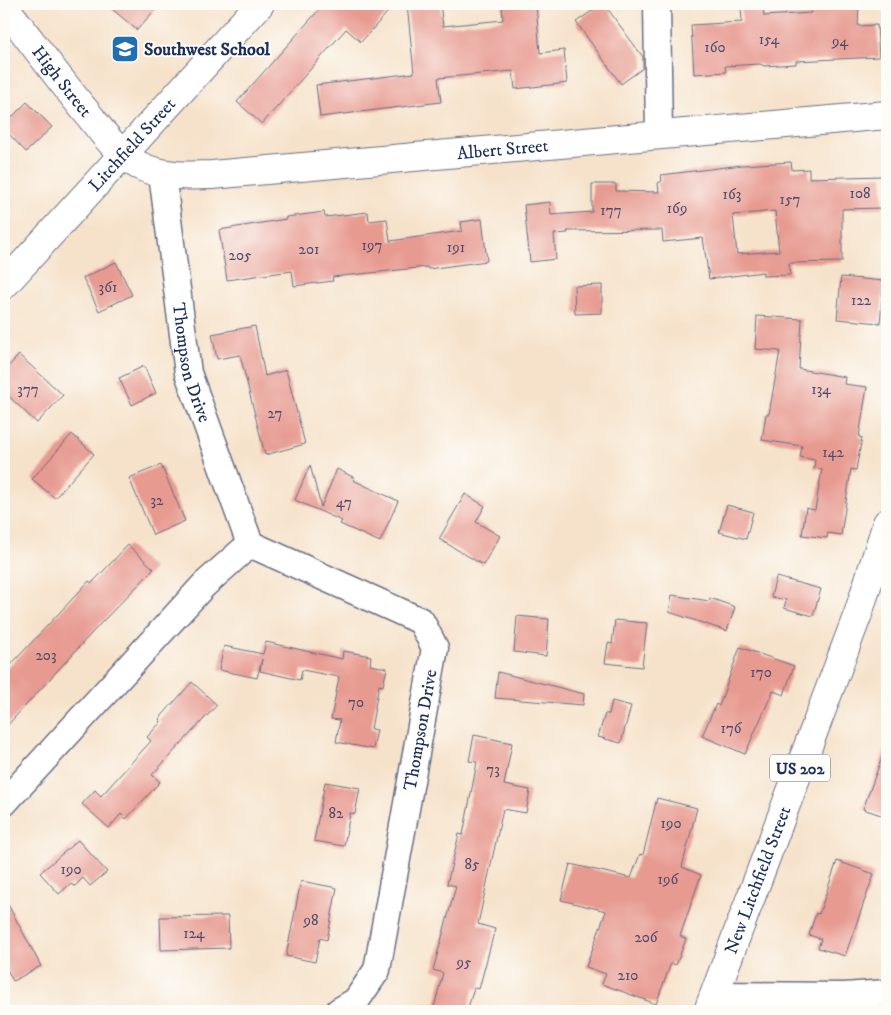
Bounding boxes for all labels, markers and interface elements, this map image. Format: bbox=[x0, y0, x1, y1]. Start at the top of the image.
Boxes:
house number: 154 bbox=[759, 30, 780, 49]
house number: 94 bbox=[831, 32, 848, 51]
school or university icon: Southwest School bbox=[110, 34, 140, 64]
house number: 160 bbox=[704, 38, 726, 57]
place label: Southwest School bbox=[144, 39, 271, 61]
street label: High Street bbox=[27, 42, 96, 122]
street label: Litchfield Street bbox=[84, 94, 181, 197]
street label: Albert Street bbox=[456, 135, 550, 165]
house number: 108 bbox=[849, 184, 871, 203]
house number: 163 bbox=[723, 185, 741, 204]
house number: 157 bbox=[780, 190, 800, 209]
house number: 169 bbox=[667, 199, 687, 218]
house number: 177 bbox=[600, 201, 622, 220]
house number: 197 bbox=[362, 236, 383, 255]
house number: 191 bbox=[447, 238, 465, 257]
house number: 201 bbox=[299, 240, 319, 259]
house number: 205 bbox=[229, 246, 252, 265]
house number: 361 bbox=[99, 278, 117, 297]
house number: 122 bbox=[851, 291, 872, 310]
street label: Thompson Drive bbox=[167, 301, 215, 426]
house number: 377 bbox=[17, 380, 39, 399]
house number: 134 bbox=[811, 380, 831, 399]
house number: 27 bbox=[268, 404, 283, 423]
house number: 142 bbox=[822, 443, 844, 462]
house number: 32 bbox=[151, 491, 164, 510]
house number: 47 bbox=[336, 493, 352, 512]
house number: 203 bbox=[35, 646, 57, 665]
house number: 170 bbox=[750, 663, 772, 682]
street label: Thompson Drive bbox=[400, 668, 442, 792]
house number: 70 bbox=[348, 693, 364, 712]
house number: 176 bbox=[720, 719, 743, 738]
road number: US 202 bbox=[770, 754, 830, 781]
house number: 73 bbox=[486, 760, 500, 779]
street label: New Litchfield Street bbox=[721, 803, 796, 957]
house number: 82 bbox=[329, 804, 344, 823]
house number: 190 bbox=[660, 814, 682, 833]
house number: 85 bbox=[465, 855, 480, 874]
house number: 190 bbox=[60, 860, 82, 879]
house number: 196 bbox=[658, 870, 680, 889]
house number: 98 bbox=[303, 911, 319, 930]
house number: 124 bbox=[183, 924, 205, 943]
house number: 206 bbox=[634, 928, 659, 947]
house number: 95 bbox=[456, 953, 472, 972]
house number: 210 bbox=[618, 966, 638, 985]

